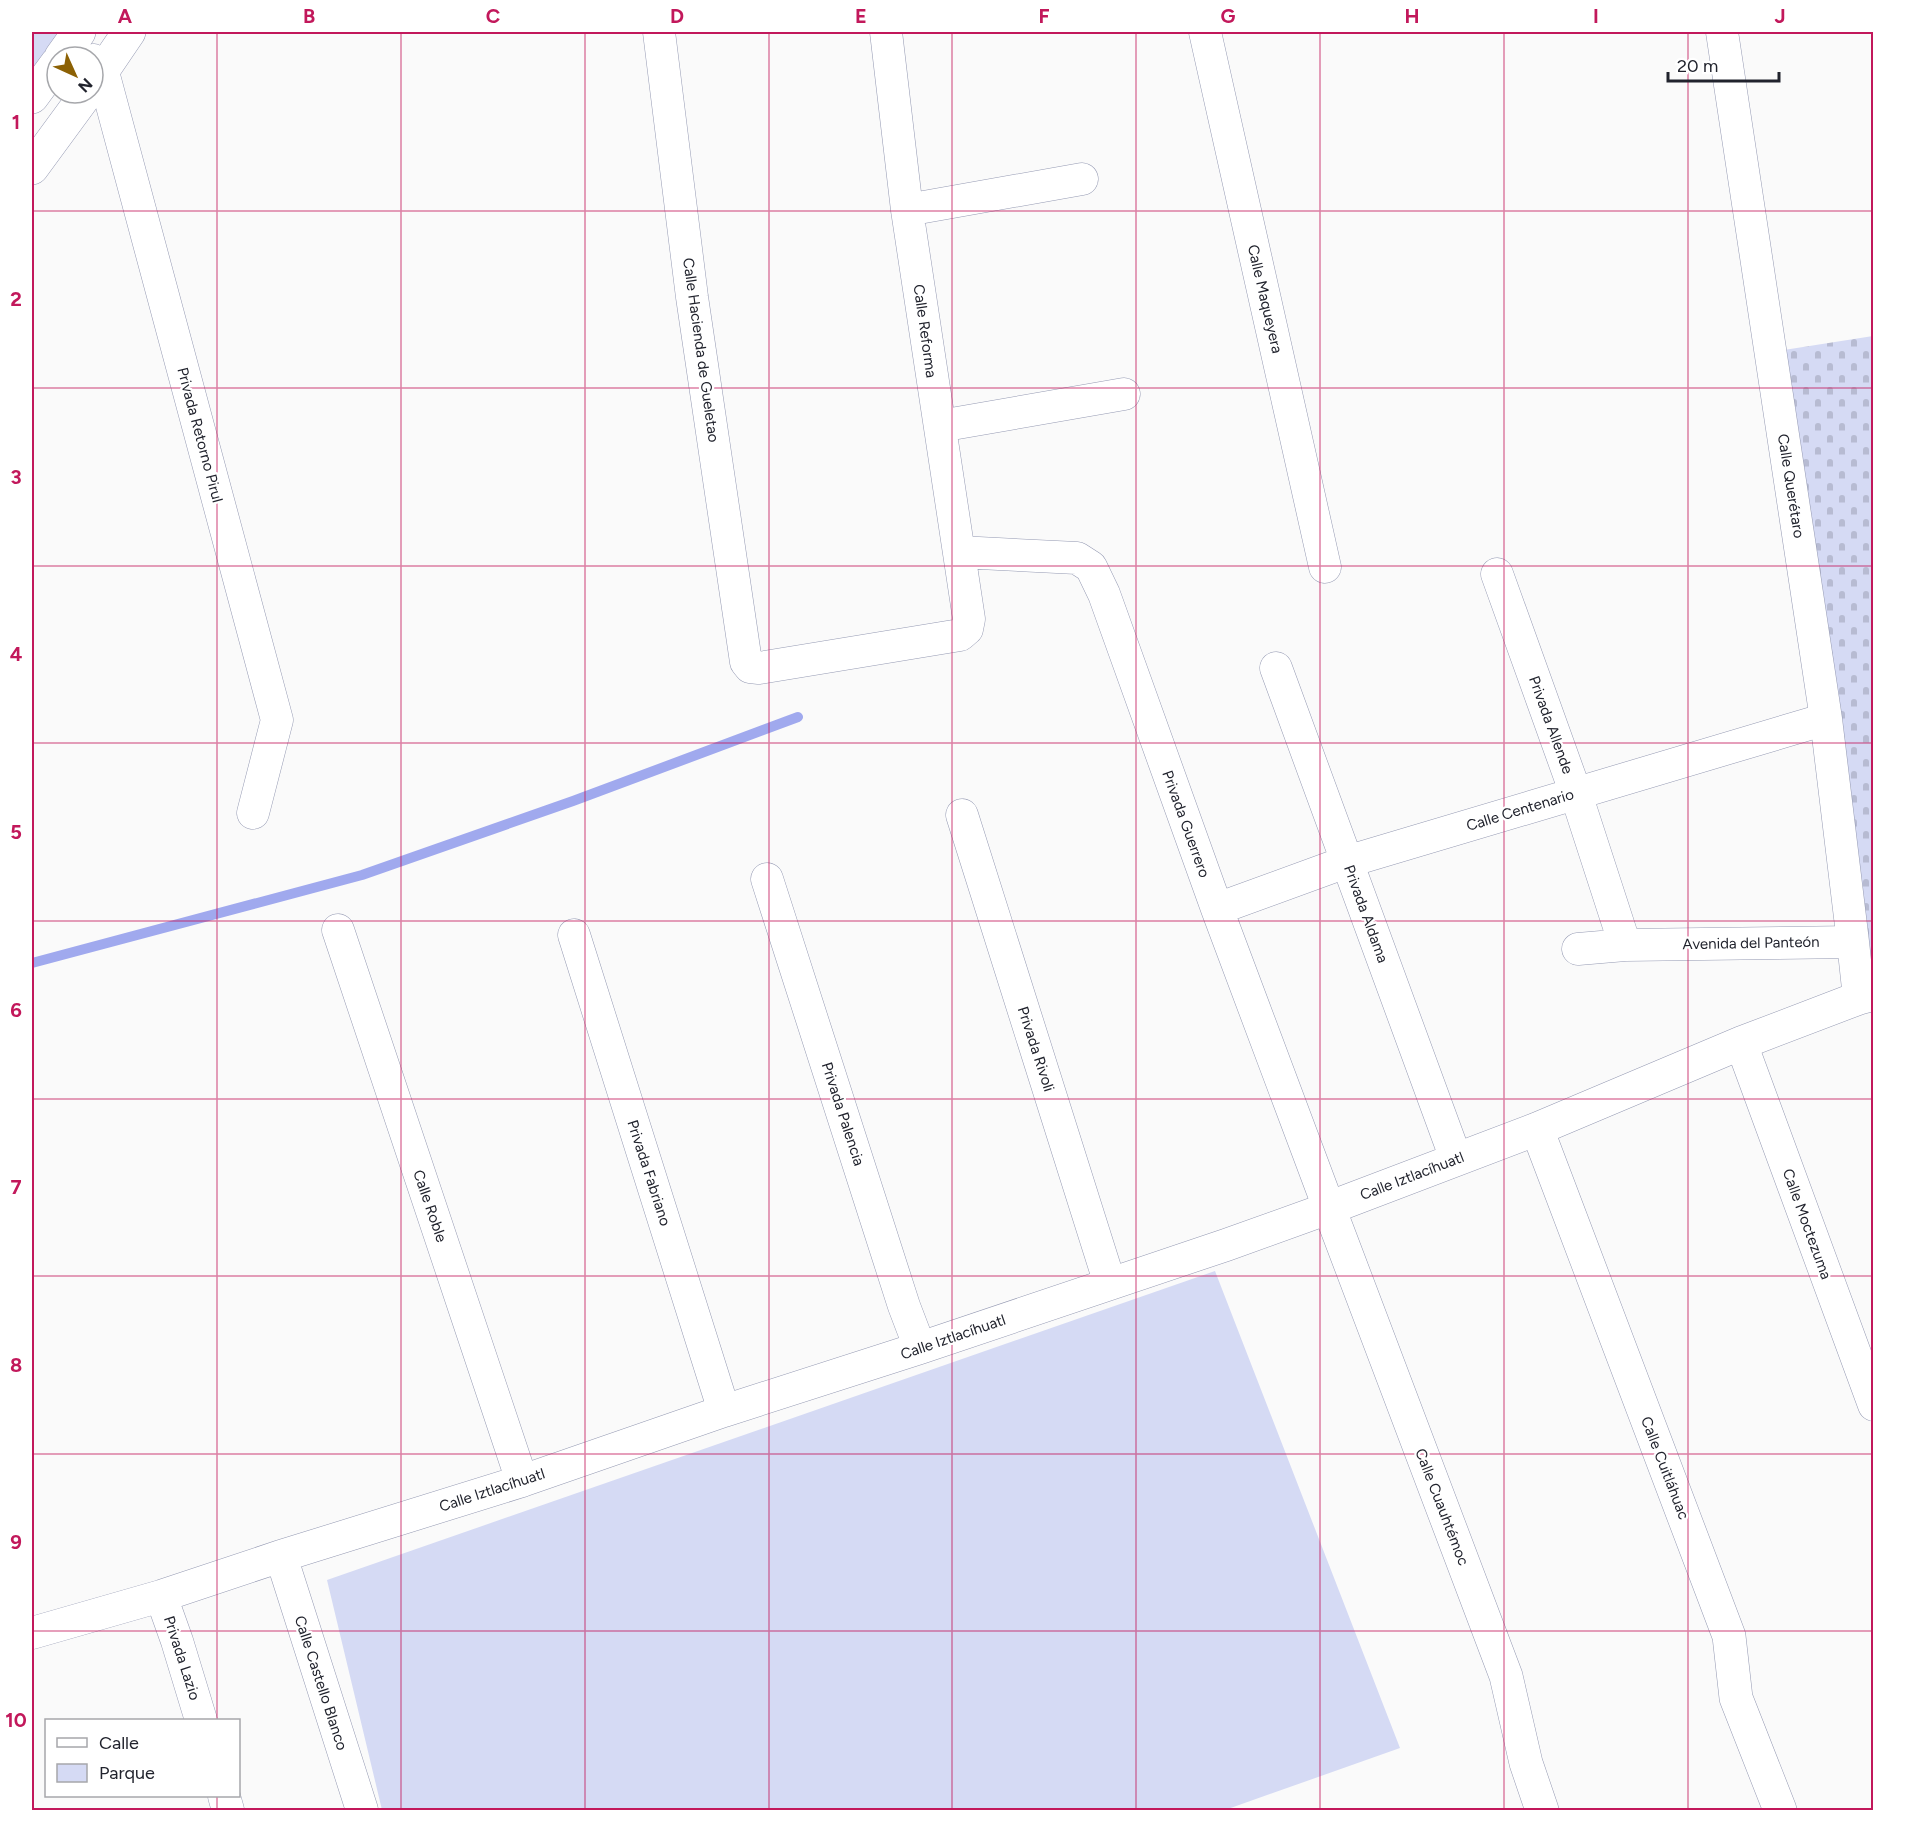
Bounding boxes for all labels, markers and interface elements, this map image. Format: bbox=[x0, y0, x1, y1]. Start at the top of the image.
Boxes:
text: A bbox=[118, 4, 133, 28]
text: B bbox=[303, 4, 315, 28]
text: C bbox=[486, 4, 500, 28]
text: D bbox=[670, 4, 684, 28]
text: E bbox=[855, 4, 867, 28]
text: F bbox=[1038, 4, 1050, 28]
text: G bbox=[1221, 4, 1236, 28]
text: H bbox=[1405, 4, 1420, 28]
text: I bbox=[1593, 4, 1599, 28]
text: J bbox=[1774, 4, 1786, 28]
north arrow bbox=[45, 45, 105, 105]
scale bar bbox=[1668, 45, 1779, 83]
text: 20 m bbox=[1677, 55, 1718, 77]
text: N bbox=[74, 74, 96, 96]
text: 1 bbox=[12, 110, 20, 134]
street label: Calle Maqueyera bbox=[1244, 243, 1286, 355]
street label: Calle Hacienda de Gueletao bbox=[679, 257, 723, 444]
street label: Calle Reforma bbox=[910, 283, 940, 379]
text: 2 bbox=[10, 287, 22, 311]
street label: Privada Retorno Pirul bbox=[173, 365, 227, 505]
street label: Calle Querétaro bbox=[1774, 432, 1808, 540]
text: 3 bbox=[10, 465, 22, 489]
text: 4 bbox=[10, 642, 23, 666]
street label: Privada Allende bbox=[1525, 674, 1577, 776]
street label: Privada Guerrero bbox=[1158, 768, 1214, 880]
street label: Calle Centenario bbox=[1464, 785, 1576, 835]
text: 5 bbox=[10, 820, 22, 844]
street label: Privada Aldama bbox=[1340, 863, 1392, 965]
street label: Avenida del Panteón bbox=[1682, 933, 1820, 953]
text: 6 bbox=[10, 998, 22, 1022]
street label: Privada Rivoli bbox=[1014, 1004, 1058, 1094]
street label: Privada Palencia bbox=[818, 1060, 868, 1168]
street label: Privada Fabriano bbox=[623, 1118, 675, 1229]
street label: Calle Iztlacíhuatl bbox=[1357, 1148, 1467, 1204]
street label: Calle Moctezuma bbox=[1779, 1166, 1835, 1282]
street label: Calle Roble bbox=[409, 1167, 451, 1245]
text: 7 bbox=[10, 1175, 22, 1199]
street label: Calle Iztlacíhuatl bbox=[898, 1311, 1008, 1363]
text: 8 bbox=[10, 1353, 22, 1377]
street label: Calle Cuitláhuac bbox=[1637, 1414, 1693, 1522]
street label: Calle Cuauhtémoc bbox=[1411, 1446, 1473, 1568]
street label: Calle Iztlacíhuatl bbox=[437, 1464, 547, 1516]
text: 9 bbox=[10, 1530, 22, 1554]
street label: Calle Castello Blanco bbox=[291, 1613, 351, 1753]
street label: Privada Lazio bbox=[160, 1614, 204, 1703]
text: 10 bbox=[5, 1708, 27, 1732]
legend bbox=[45, 1719, 240, 1797]
text: Calle bbox=[99, 1732, 139, 1754]
text: Parque bbox=[99, 1762, 155, 1784]

